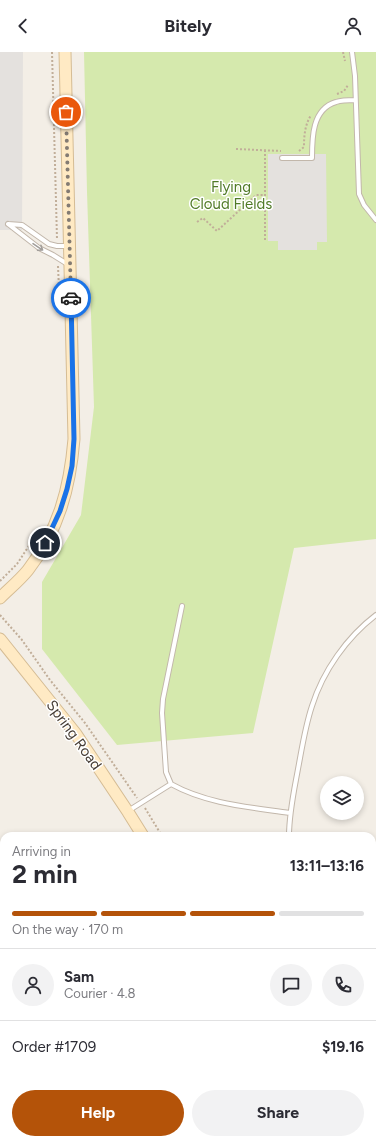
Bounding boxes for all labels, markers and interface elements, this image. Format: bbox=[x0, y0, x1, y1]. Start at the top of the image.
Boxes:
icon: back bbox=[12, 15, 34, 37]
text: Bitely bbox=[164, 15, 212, 37]
icon: person bbox=[342, 15, 364, 37]
pin bbox=[49, 95, 83, 129]
icon: bag bbox=[55, 101, 77, 123]
park label: Flying Cloud Fields bbox=[190, 178, 272, 213]
one-way arrow bbox=[32, 243, 44, 251]
courier bbox=[51, 278, 91, 318]
icon: car bbox=[60, 287, 82, 309]
pin bbox=[28, 526, 62, 560]
icon: home bbox=[34, 532, 56, 554]
street label: Spring Road bbox=[43, 697, 105, 773]
map controls bbox=[320, 776, 364, 820]
button: layers bbox=[320, 776, 364, 820]
text: Arriving in bbox=[12, 844, 71, 859]
text: 13:11–13:16 bbox=[290, 857, 364, 875]
text: 2 min bbox=[12, 858, 78, 890]
text: On the way · 170 m bbox=[12, 922, 123, 937]
button: person bbox=[12, 964, 54, 1006]
button: chat bbox=[270, 964, 312, 1006]
button: phone bbox=[322, 964, 364, 1006]
text: Sam bbox=[64, 968, 94, 986]
text: Courier · 4.8 bbox=[64, 986, 136, 1001]
text: Order #1709 bbox=[12, 1038, 96, 1056]
text: $19.16 bbox=[322, 1038, 364, 1056]
button: Help bbox=[12, 1090, 184, 1136]
button: Share bbox=[192, 1090, 364, 1136]

